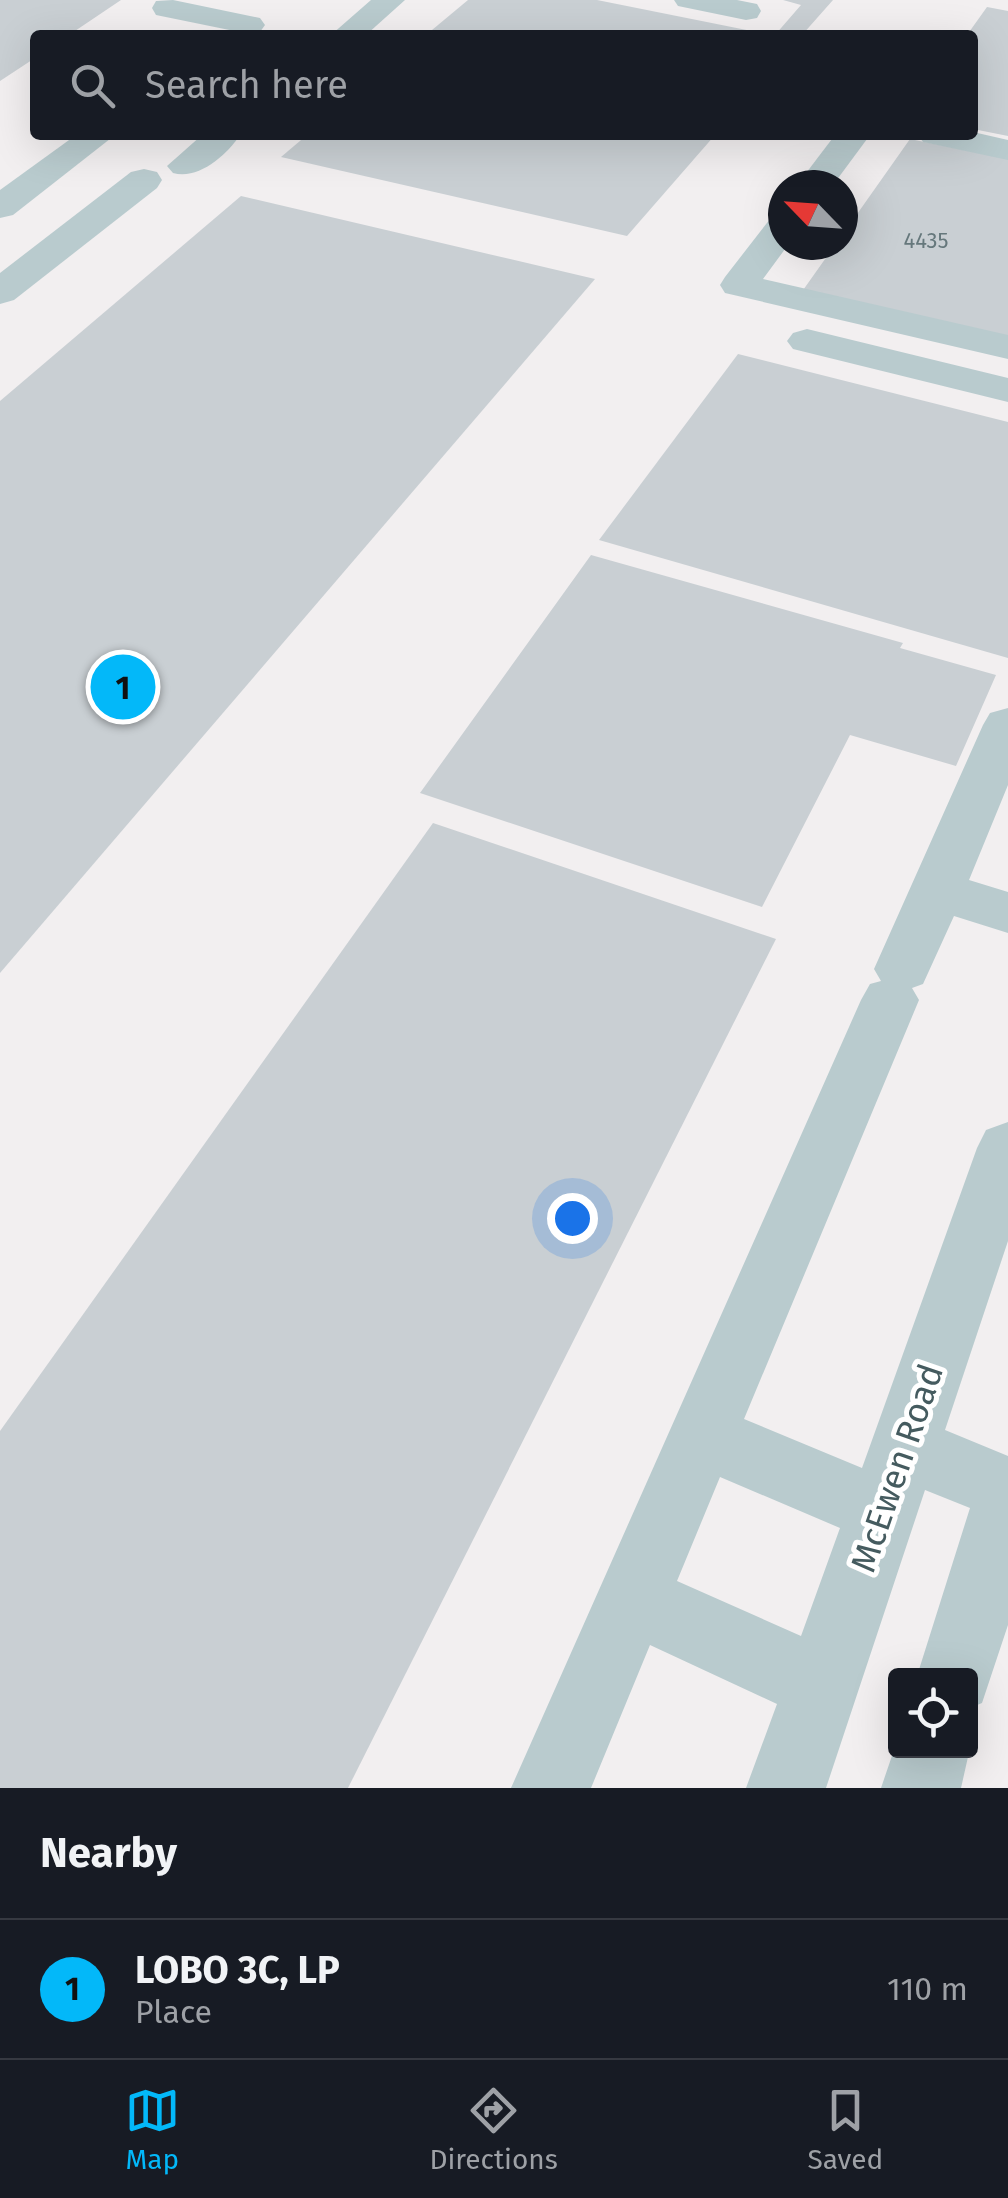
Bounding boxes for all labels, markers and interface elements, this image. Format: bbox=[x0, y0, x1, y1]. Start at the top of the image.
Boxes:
search box bbox=[30, 30, 978, 140]
icon: search bbox=[65, 58, 120, 113]
text: Search here bbox=[145, 62, 348, 108]
north arrow bbox=[768, 170, 858, 260]
house number: 4435 bbox=[903, 227, 949, 254]
pin: 1 bbox=[90, 650, 156, 724]
your location bbox=[547, 1193, 598, 1244]
street label: McEwen Road bbox=[842, 1359, 952, 1577]
map controls bbox=[888, 1668, 978, 1758]
button: locate bbox=[888, 1668, 978, 1758]
text: Nearby bbox=[40, 1828, 177, 1878]
text: LOBO 3C, LP bbox=[135, 1947, 340, 1993]
text: 1 bbox=[65, 1970, 80, 2008]
text: 110 m bbox=[887, 1970, 968, 2008]
text: Place bbox=[135, 1993, 212, 2031]
tab: Map bbox=[125, 2083, 180, 2176]
tab: Directions bbox=[429, 2083, 558, 2176]
tab: Saved bbox=[807, 2083, 883, 2176]

